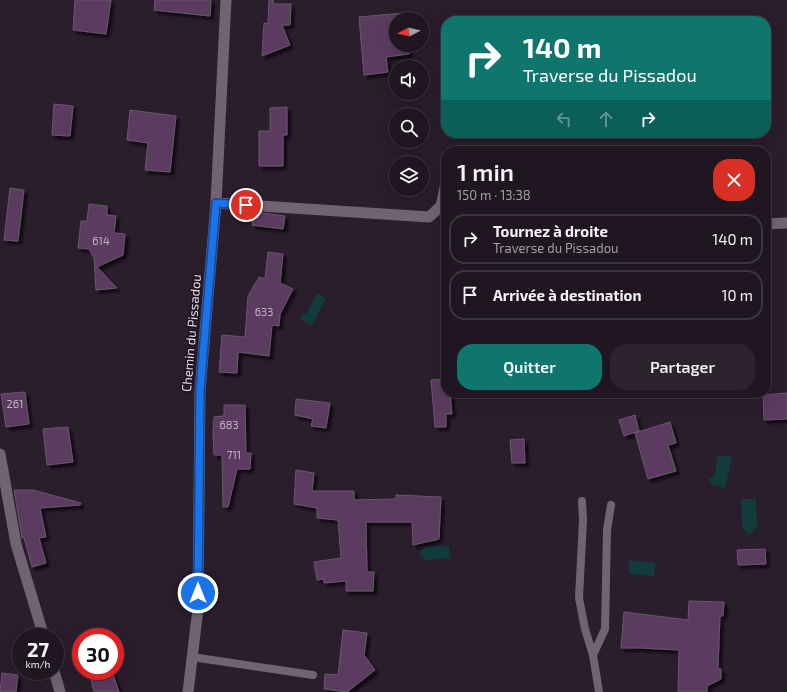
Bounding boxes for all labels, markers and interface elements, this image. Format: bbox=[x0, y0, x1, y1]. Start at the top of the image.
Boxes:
north arrow bbox=[389, 12, 429, 52]
map controls bbox=[389, 12, 429, 196]
text: 140 m bbox=[523, 30, 601, 64]
icon: right bbox=[457, 32, 509, 84]
button: sound bbox=[389, 60, 429, 100]
text: Traverse du Pissadou bbox=[523, 64, 697, 86]
button: search bbox=[389, 108, 429, 148]
icon: left bbox=[553, 108, 575, 130]
icon: ahead bbox=[595, 108, 617, 130]
icon: right bbox=[637, 108, 659, 130]
button: layers bbox=[389, 156, 429, 196]
text: 1 min bbox=[457, 157, 514, 186]
button: close bbox=[713, 159, 755, 201]
text: 150 m · 13:38 bbox=[457, 187, 531, 203]
pin bbox=[229, 188, 263, 222]
icon: arrive bbox=[235, 194, 257, 216]
text: Tournez à droite bbox=[493, 222, 608, 240]
icon: right bbox=[459, 228, 481, 250]
text: 140 m bbox=[712, 230, 753, 248]
house number: 614 bbox=[92, 234, 110, 247]
text: Traverse du Pissadou bbox=[493, 240, 618, 256]
street label: Chemin du Pissadou bbox=[178, 273, 204, 393]
icon: arrive bbox=[459, 284, 481, 306]
text: Arrivée à destination bbox=[493, 286, 641, 304]
text: 10 m bbox=[721, 286, 753, 304]
house number: 633 bbox=[255, 305, 273, 318]
button: Quitter bbox=[457, 344, 602, 390]
button: Partager bbox=[610, 344, 755, 390]
house number: 261 bbox=[7, 397, 23, 410]
house number: 683 bbox=[219, 418, 239, 431]
house number: 711 bbox=[227, 448, 241, 461]
position arrow bbox=[177, 572, 219, 614]
speed limit sign: 30 bbox=[72, 628, 124, 680]
text: 27 bbox=[27, 637, 49, 661]
text: km/h bbox=[26, 658, 50, 670]

